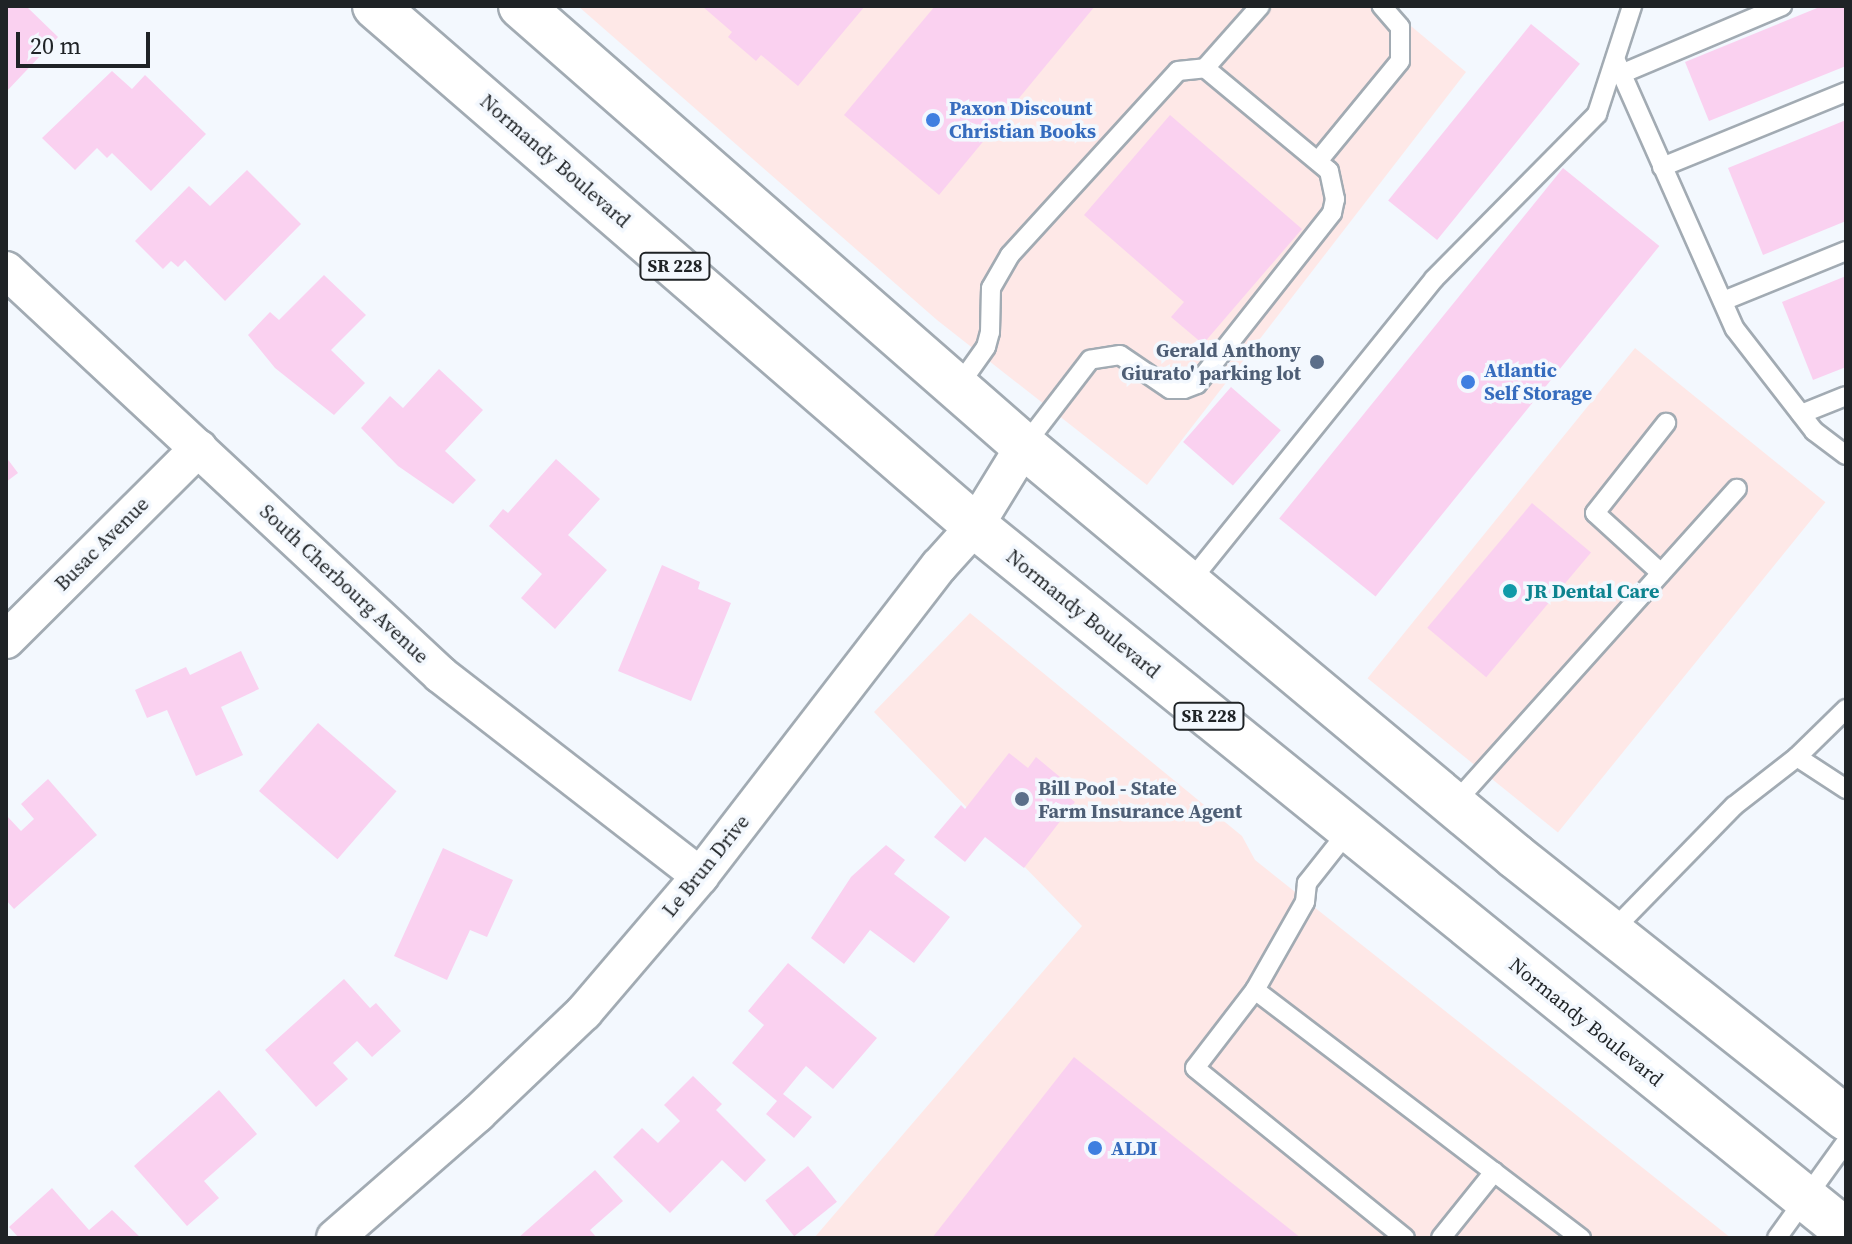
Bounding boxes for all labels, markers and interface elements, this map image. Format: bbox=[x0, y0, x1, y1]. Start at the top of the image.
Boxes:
scale bar bbox=[20, 16, 154, 66]
text: 20 m bbox=[30, 29, 81, 62]
street label: Normandy Boulevard bbox=[475, 89, 635, 233]
place label: Paxon Discount Christian Books bbox=[949, 96, 1096, 143]
marker: Paxon Discount Christian Books bbox=[924, 111, 942, 129]
road number: SR 228 bbox=[639, 252, 711, 280]
place label: Gerald Anthony Giurato' parking lot bbox=[1121, 338, 1301, 385]
marker: Gerald Anthony Giurato' parking lot bbox=[1308, 353, 1326, 371]
place label: Atlantic Self Storage bbox=[1484, 358, 1592, 405]
marker: Atlantic Self Storage bbox=[1459, 373, 1477, 391]
street label: Busac Avenue bbox=[50, 492, 154, 596]
street label: South Cherbourg Avenue bbox=[255, 500, 433, 668]
street label: Normandy Boulevard bbox=[1001, 545, 1165, 683]
place label: JR Dental Care bbox=[1526, 579, 1659, 603]
marker: JR Dental Care bbox=[1501, 582, 1519, 600]
road number: SR 228 bbox=[1173, 702, 1245, 730]
place label: Bill Pool - State Farm Insurance Agent bbox=[1038, 776, 1242, 823]
marker: Bill Pool - State Farm Insurance Agent bbox=[1013, 790, 1031, 808]
street label: Le Brun Drive bbox=[658, 810, 754, 922]
street label: Normandy Boulevard bbox=[1504, 953, 1668, 1091]
place label: ALDI bbox=[1111, 1136, 1157, 1160]
marker: ALDI bbox=[1086, 1139, 1104, 1157]

